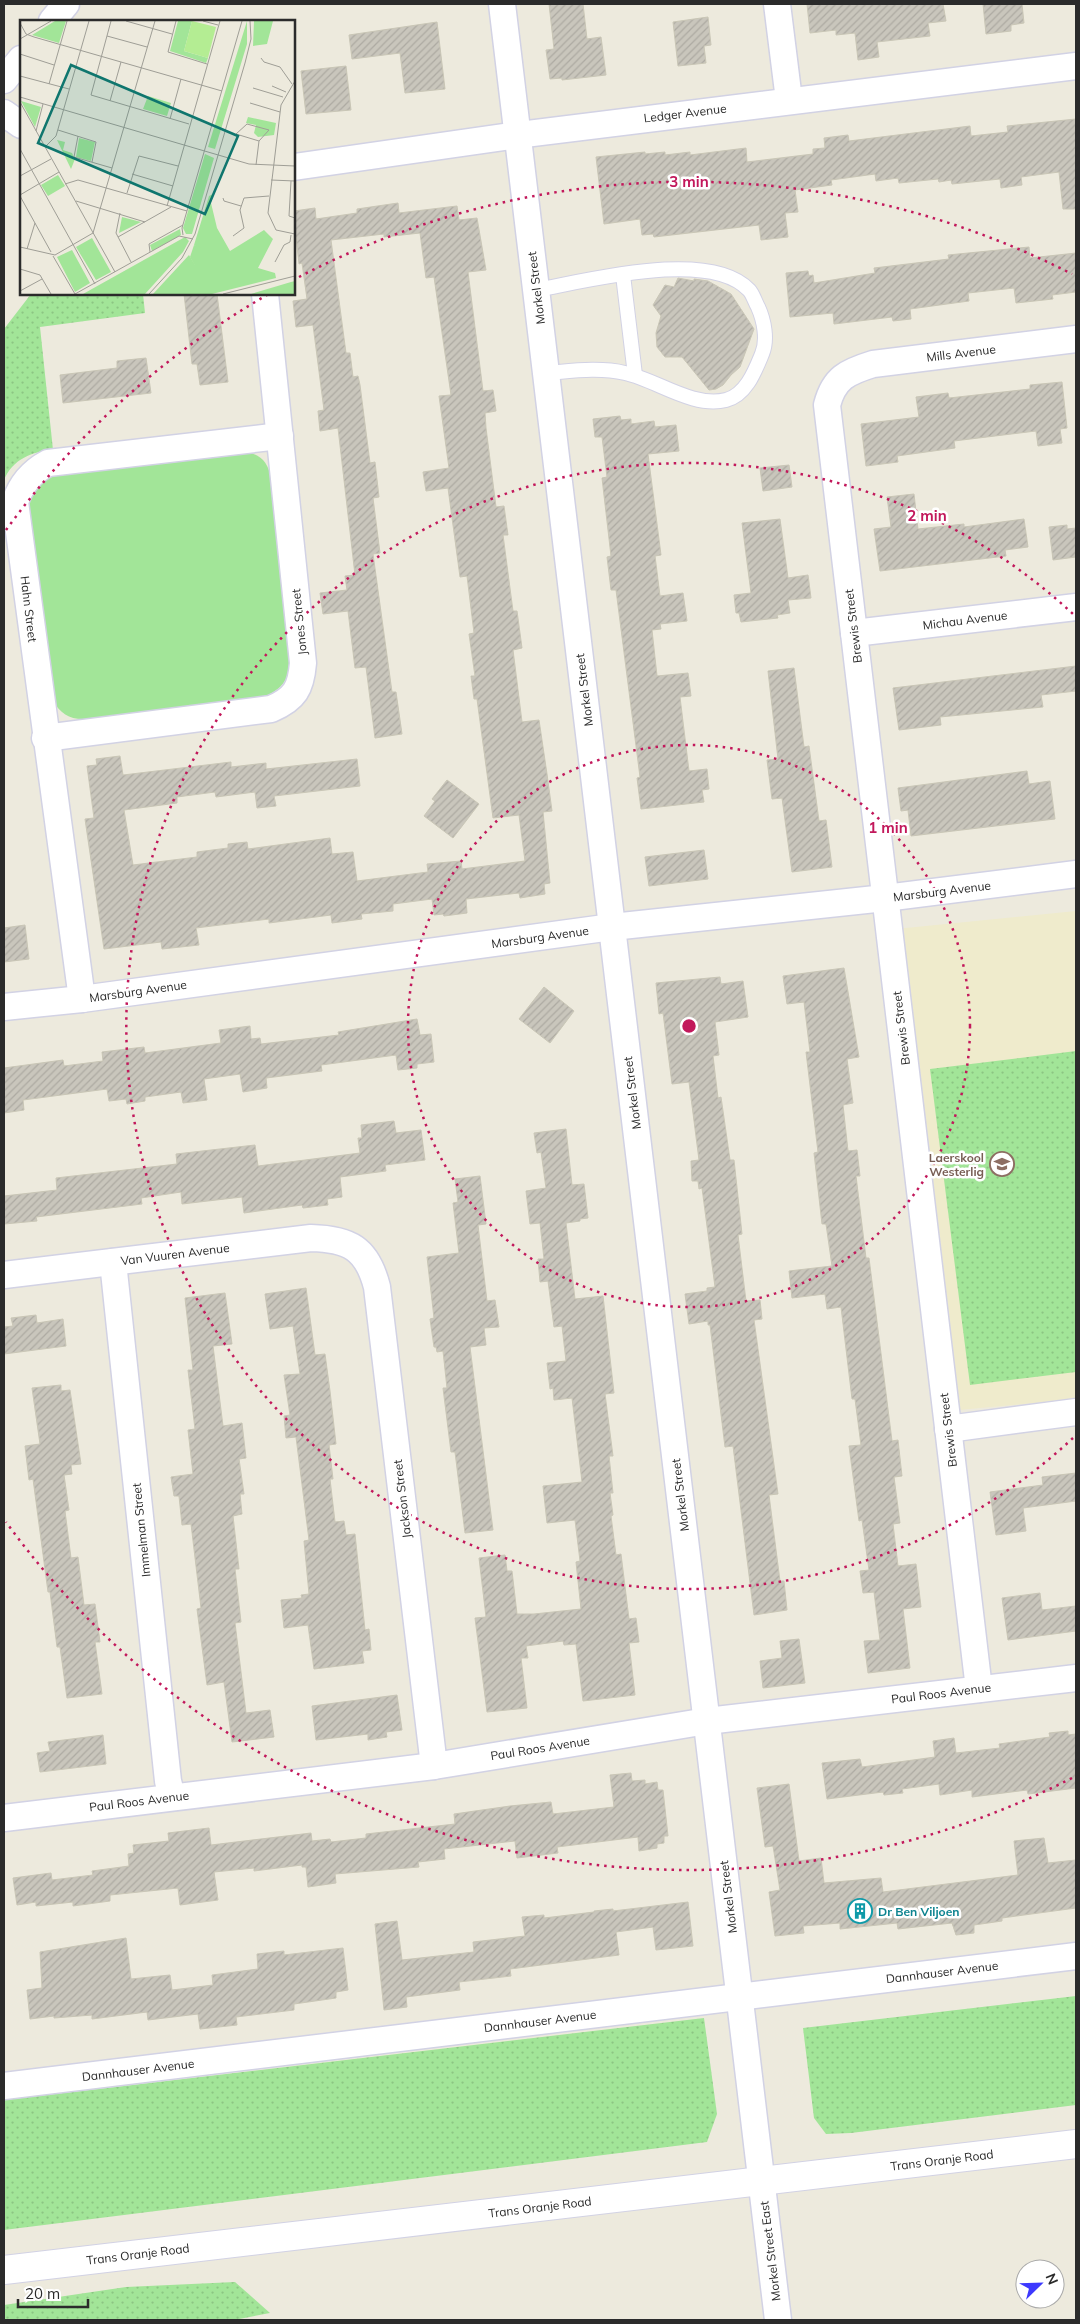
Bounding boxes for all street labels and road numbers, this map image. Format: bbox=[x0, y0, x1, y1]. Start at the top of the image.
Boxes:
street label: Ledger Avenue bbox=[643, 100, 727, 126]
street label: Morkel Street bbox=[524, 251, 548, 325]
street label: Mills Avenue bbox=[925, 341, 997, 365]
street label: Hahn Street bbox=[17, 575, 41, 643]
street label: Jones Street bbox=[288, 588, 310, 656]
street label: Brewis Street bbox=[841, 588, 865, 664]
street label: Michau Avenue bbox=[922, 607, 1008, 633]
street label: Morkel Street bbox=[572, 653, 596, 727]
street label: Marsburg Avenue bbox=[892, 878, 992, 904]
street label: Marsburg Avenue bbox=[490, 923, 590, 951]
street label: Marsburg Avenue bbox=[88, 977, 188, 1005]
street label: Brewis Street bbox=[889, 990, 913, 1066]
street label: Morkel Street bbox=[620, 1056, 644, 1130]
street label: Van Vuuren Avenue bbox=[120, 1240, 230, 1268]
street label: Brewis Street bbox=[936, 1392, 960, 1468]
street label: Morkel Street bbox=[668, 1458, 692, 1532]
street label: Jackson Street bbox=[390, 1459, 414, 1539]
street label: Immelman Street bbox=[129, 1482, 153, 1578]
street label: Paul Roos Avenue bbox=[890, 1679, 992, 1707]
street label: Paul Roos Avenue bbox=[489, 1733, 591, 1763]
street label: Paul Roos Avenue bbox=[88, 1787, 190, 1815]
street label: Morkel Street bbox=[716, 1860, 740, 1934]
street label: Dannhauser Avenue bbox=[885, 1958, 999, 1986]
street label: Dannhauser Avenue bbox=[483, 2007, 597, 2035]
street label: Dannhauser Avenue bbox=[81, 2056, 195, 2084]
street label: Trans Oranje Road bbox=[890, 2146, 994, 2174]
street label: Trans Oranje Road bbox=[488, 2193, 592, 2221]
street label: Morkel Street East bbox=[756, 2200, 784, 2302]
street label: Trans Oranje Road bbox=[86, 2240, 190, 2268]

